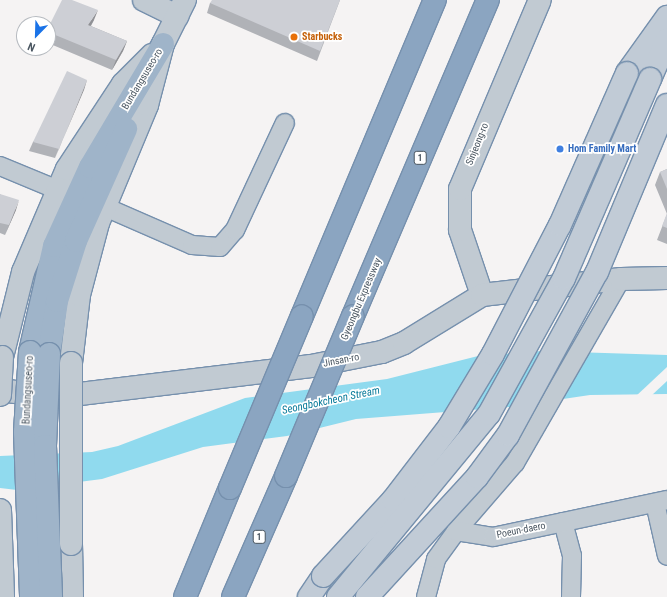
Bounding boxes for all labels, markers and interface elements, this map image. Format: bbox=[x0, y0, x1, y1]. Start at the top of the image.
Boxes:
north arrow bbox=[16, 16, 56, 56]
place label: Starbucks bbox=[302, 31, 342, 43]
marker: Starbucks bbox=[289, 32, 299, 42]
text: N bbox=[26, 39, 37, 54]
street label: Bundangsuseo-ro bbox=[119, 46, 165, 112]
street label: Sinjeong-ro bbox=[463, 121, 491, 167]
place label: Hom Family Mart bbox=[568, 143, 636, 155]
marker: Hom Family Mart bbox=[555, 144, 565, 154]
road number: 1 bbox=[413, 151, 427, 165]
street label: Gyeongbu Expressway bbox=[338, 256, 384, 342]
street label: Jinsan-ro bbox=[322, 351, 360, 369]
street label: Bundangsuseo-ro bbox=[20, 355, 36, 425]
water label: Seongbokcheon Stream bbox=[281, 384, 381, 418]
street label: Poeun-daero bbox=[495, 519, 547, 541]
road number: 1 bbox=[252, 530, 266, 544]

